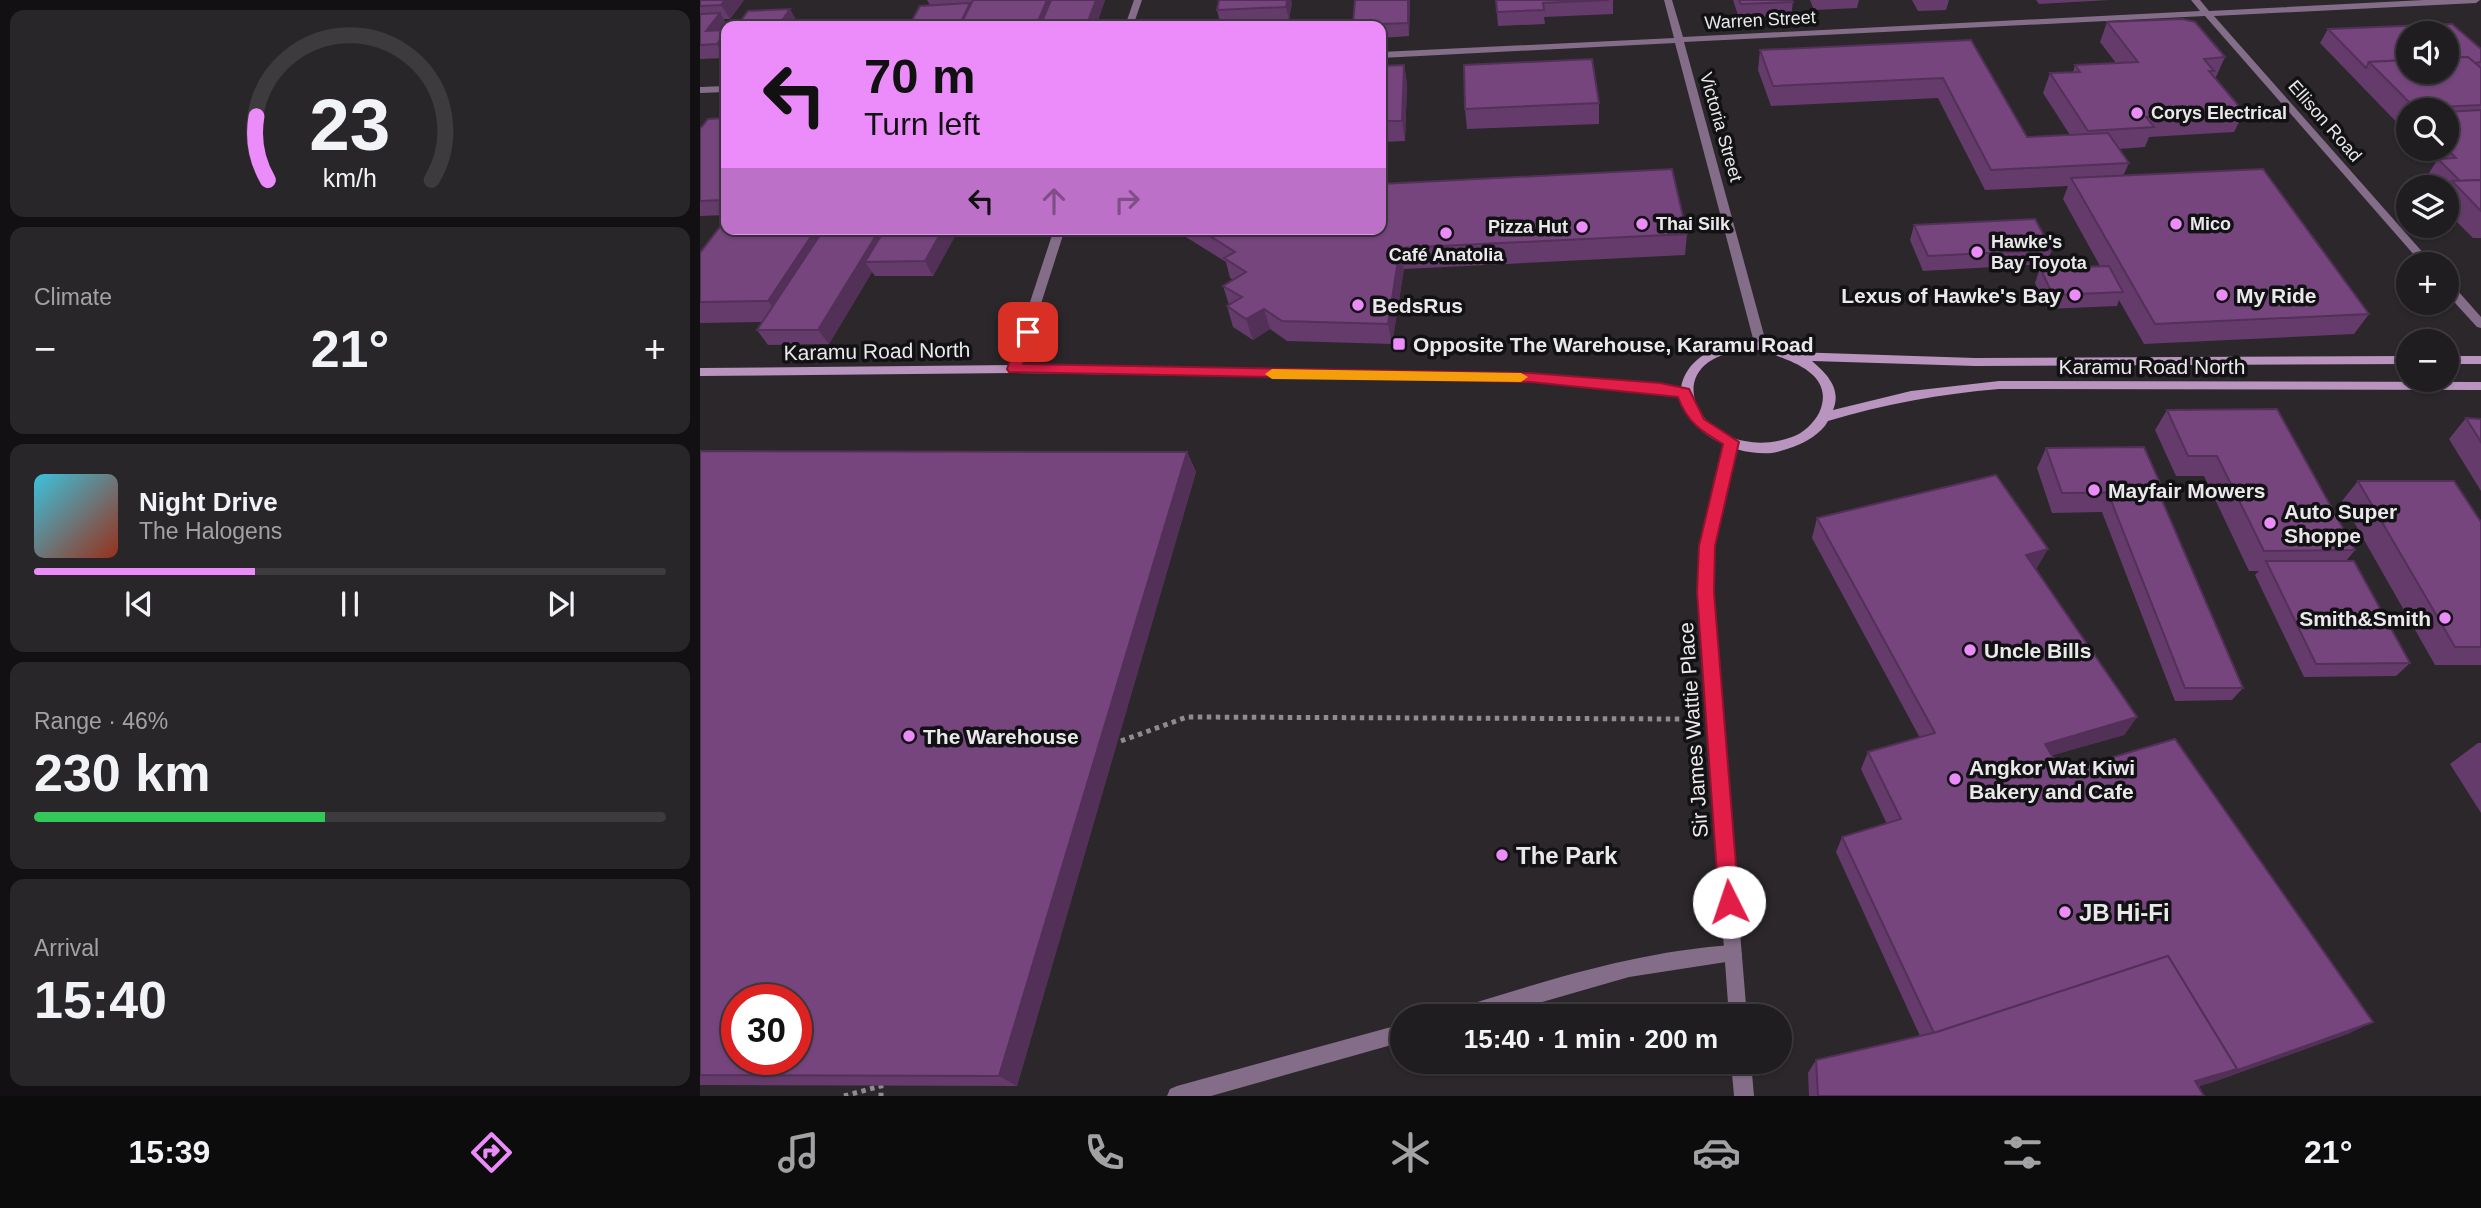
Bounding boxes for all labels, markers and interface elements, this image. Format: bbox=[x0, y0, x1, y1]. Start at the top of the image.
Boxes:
street label: Warren Street bbox=[1704, 7, 1816, 33]
map controls bbox=[2396, 21, 2459, 392]
button: sound bbox=[2396, 21, 2459, 84]
icon: left bbox=[749, 49, 840, 140]
text: 70 m bbox=[864, 49, 976, 103]
street label: Victoria Street bbox=[1696, 70, 1746, 184]
street label: Ellison Road bbox=[2284, 76, 2366, 166]
text: 23 bbox=[310, 84, 390, 165]
button: search bbox=[2396, 98, 2459, 161]
place label: Corys Electrical bbox=[2151, 103, 2287, 123]
marker: Corys Electrical bbox=[2129, 105, 2145, 121]
text: Turn left bbox=[864, 106, 980, 142]
text: km/h bbox=[323, 163, 377, 191]
button: layers bbox=[2396, 175, 2459, 238]
icon: left bbox=[962, 182, 1000, 220]
icon: ahead bbox=[1035, 182, 1073, 220]
icon: right bbox=[1108, 182, 1146, 220]
place label: Thai Silk bbox=[1656, 214, 1731, 234]
place label: Mico bbox=[2190, 214, 2231, 234]
marker: Thai Silk bbox=[1634, 216, 1650, 232]
marker: Mico bbox=[2168, 216, 2184, 232]
place label: Pizza Hut bbox=[1488, 217, 1568, 237]
marker: Pizza Hut bbox=[1574, 219, 1590, 235]
marker: Café Anatolia bbox=[1438, 225, 1454, 241]
place label: Hawke's Bay Toyota bbox=[1991, 232, 2088, 273]
marker: Hawke's Bay Toyota bbox=[1969, 244, 1985, 260]
place label: Café Anatolia bbox=[1389, 245, 1504, 265]
button: + bbox=[2396, 252, 2459, 315]
text: Climate bbox=[34, 284, 112, 310]
place label: Lexus of Hawke's Bay bbox=[1841, 284, 2061, 307]
place label: My Ride bbox=[2236, 284, 2317, 307]
marker: Lexus of Hawke's Bay bbox=[2067, 287, 2083, 303]
marker: My Ride bbox=[2214, 287, 2230, 303]
place label: BedsRus bbox=[1372, 294, 1463, 317]
marker: BedsRus bbox=[1350, 297, 1366, 313]
pin bbox=[998, 302, 1058, 362]
icon: arrive bbox=[1009, 313, 1047, 351]
text: 21° bbox=[311, 320, 389, 378]
text: − bbox=[34, 328, 56, 370]
text: + bbox=[644, 328, 666, 370]
button: − bbox=[2396, 329, 2459, 392]
place label: Opposite The Warehouse, Karamu Road bbox=[1413, 333, 1814, 356]
marker: Opposite The Warehouse, Karamu Road bbox=[1391, 336, 1407, 352]
street label: Karamu Road North bbox=[783, 338, 971, 364]
street label: Karamu Road North bbox=[2059, 355, 2245, 378]
place label: Mayfair Mowers bbox=[2108, 479, 2266, 502]
marker: Mayfair Mowers bbox=[2086, 482, 2102, 498]
text: Night Drive bbox=[139, 487, 278, 517]
place label: Auto Super Shoppe bbox=[2284, 500, 2397, 547]
marker: Auto Super Shoppe bbox=[2262, 515, 2278, 531]
text: The Halogens bbox=[139, 518, 282, 544]
icon: previous bbox=[120, 585, 158, 623]
icon: pause bbox=[331, 585, 369, 623]
icon: next bbox=[542, 585, 580, 623]
place label: Smith&Smith bbox=[2299, 607, 2431, 630]
marker: Smith&Smith bbox=[2437, 610, 2453, 626]
street label: Sir James Wattie Place bbox=[1674, 621, 1712, 839]
place label: Uncle Bills bbox=[1984, 639, 2091, 662]
marker: Uncle Bills bbox=[1962, 642, 1978, 658]
text: Range · 46% bbox=[34, 708, 168, 734]
place label: The Warehouse bbox=[923, 725, 1079, 748]
marker: The Warehouse bbox=[901, 728, 917, 744]
text: 230 km bbox=[34, 744, 210, 802]
place label: Angkor Wat Kiwi Bakery and Cafe bbox=[1969, 756, 2135, 803]
marker: Angkor Wat Kiwi Bakery and Cafe bbox=[1947, 771, 1963, 787]
place label: The Park bbox=[1516, 842, 1618, 869]
marker: The Park bbox=[1494, 847, 1510, 863]
position arrow bbox=[1692, 865, 1766, 939]
place label: JB Hi-Fi bbox=[2079, 899, 2170, 926]
marker: JB Hi-Fi bbox=[2057, 904, 2073, 920]
text: Arrival bbox=[34, 935, 99, 961]
text: 15:40 bbox=[34, 971, 167, 1029]
speed limit sign: 30 bbox=[721, 984, 812, 1075]
text: 15:40 · 1 min · 200 m bbox=[1464, 1024, 1718, 1054]
icon: directions bbox=[467, 1128, 516, 1177]
icon: music bbox=[774, 1128, 823, 1177]
icon: phone bbox=[1080, 1128, 1129, 1177]
icon: climate bbox=[1386, 1128, 1435, 1177]
icon: car bbox=[1692, 1128, 1741, 1177]
icon: filters bbox=[1998, 1128, 2047, 1177]
text: 15:39 bbox=[129, 1134, 210, 1170]
text: 21° bbox=[2304, 1134, 2352, 1170]

